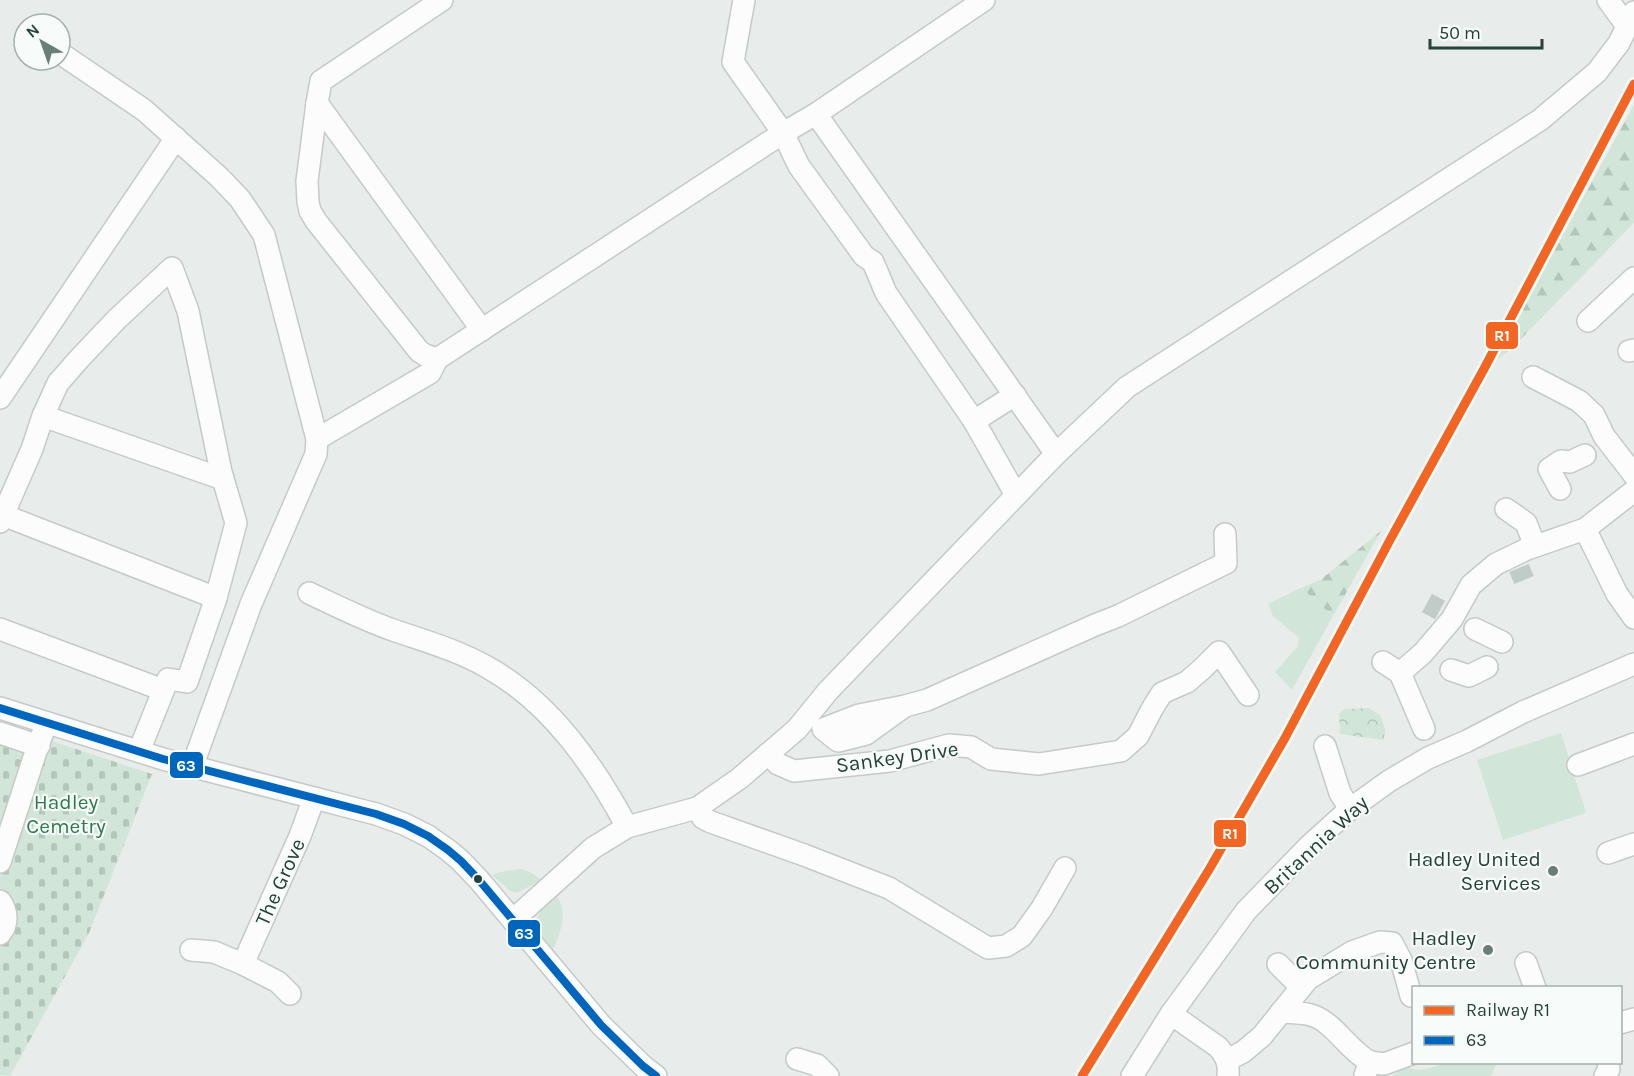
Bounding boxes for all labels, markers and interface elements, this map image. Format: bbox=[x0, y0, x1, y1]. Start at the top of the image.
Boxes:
north arrow bbox=[12, 12, 72, 72]
scale bar bbox=[1430, 12, 1542, 50]
text: N bbox=[22, 20, 43, 42]
text: 50 m bbox=[1439, 22, 1481, 44]
line badge: R1 bbox=[1485, 321, 1519, 350]
text: R1 bbox=[1494, 326, 1510, 345]
street label: Sankey Drive bbox=[834, 737, 960, 777]
line badge: 63 bbox=[169, 751, 204, 779]
text: 63 bbox=[176, 756, 196, 775]
park label: Hadley Cemetry bbox=[26, 790, 106, 838]
street label: Britannia Way bbox=[1259, 790, 1373, 899]
line badge: R1 bbox=[1213, 819, 1247, 848]
text: R1 bbox=[1222, 824, 1238, 843]
street label: The Grove bbox=[250, 835, 310, 929]
place label: Hadley United Services bbox=[1408, 847, 1541, 895]
marker: Hadley United Services bbox=[1546, 864, 1560, 878]
unlabelled marker bbox=[472, 873, 484, 885]
line badge: 63 bbox=[507, 919, 541, 948]
text: 63 bbox=[514, 924, 534, 943]
place label: Hadley Community Centre bbox=[1295, 926, 1476, 974]
marker: Hadley Community Centre bbox=[1481, 943, 1495, 957]
legend bbox=[1412, 986, 1622, 1064]
text: Railway R1 bbox=[1466, 999, 1550, 1021]
text: 63 bbox=[1466, 1029, 1487, 1051]

